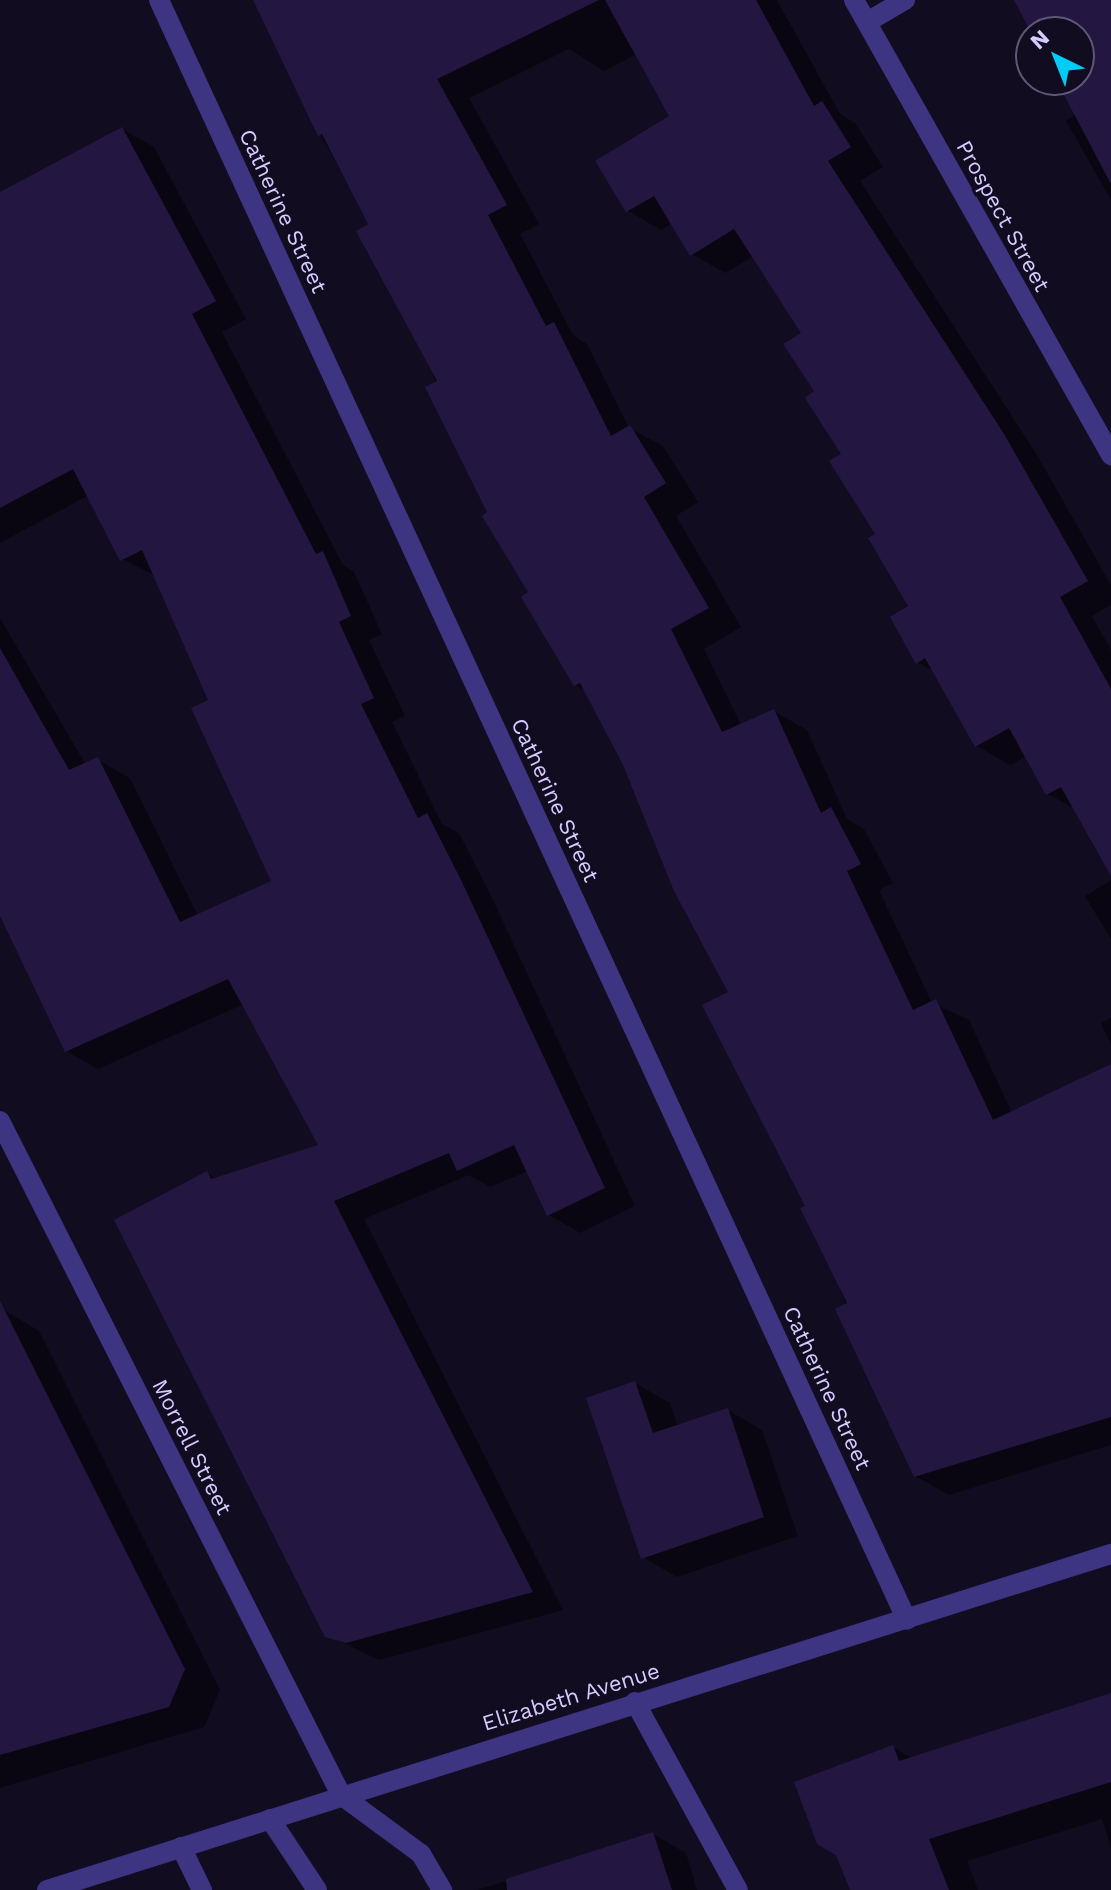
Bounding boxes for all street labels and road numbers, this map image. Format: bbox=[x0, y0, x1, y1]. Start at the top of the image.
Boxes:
street label: Catherine Street bbox=[234, 125, 332, 297]
street label: Prospect Street bbox=[951, 136, 1055, 296]
street label: Catherine Street bbox=[506, 714, 604, 886]
street label: Catherine Street bbox=[778, 1302, 876, 1474]
street label: Morrell Street bbox=[146, 1374, 238, 1520]
street label: Elizabeth Avenue bbox=[479, 1657, 663, 1737]

